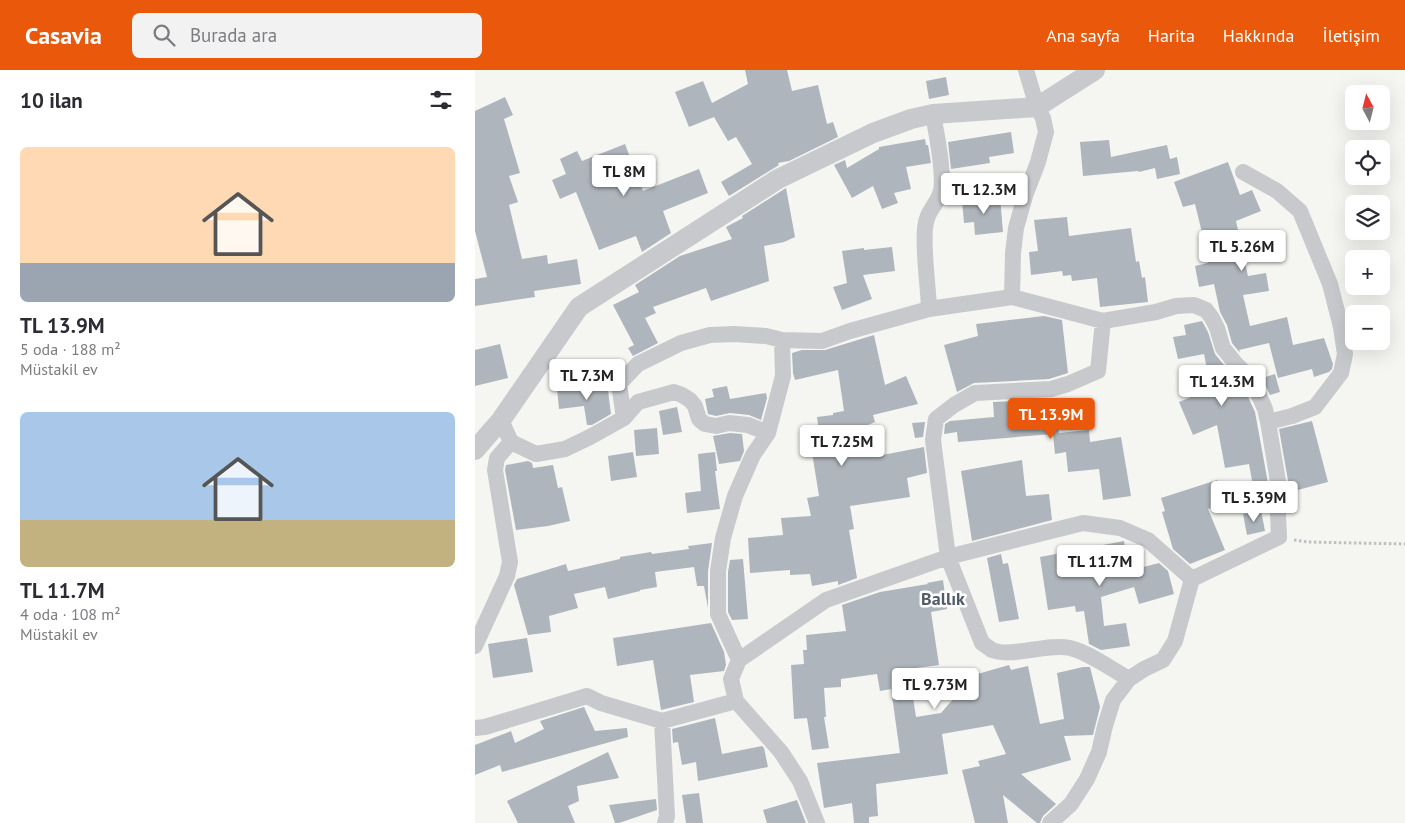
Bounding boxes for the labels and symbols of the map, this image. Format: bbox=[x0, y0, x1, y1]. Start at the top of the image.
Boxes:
north arrow bbox=[1345, 85, 1390, 130]
pin: TL 8M bbox=[589, 154, 659, 197]
pin: TL 12.3M bbox=[932, 172, 1036, 215]
pin: TL 5.26M bbox=[1190, 230, 1294, 272]
pin: TL 7.3M bbox=[541, 358, 633, 401]
pin: TL 14.3M bbox=[1170, 364, 1274, 407]
pin: TL 13.9M bbox=[999, 398, 1103, 440]
pin: TL 7.25M bbox=[790, 424, 894, 467]
pin: TL 5.39M bbox=[1202, 480, 1306, 523]
pin: TL 11.7M bbox=[1048, 544, 1152, 587]
district label: Ballık bbox=[921, 587, 965, 610]
pin: TL 9.73M bbox=[883, 668, 987, 710]

